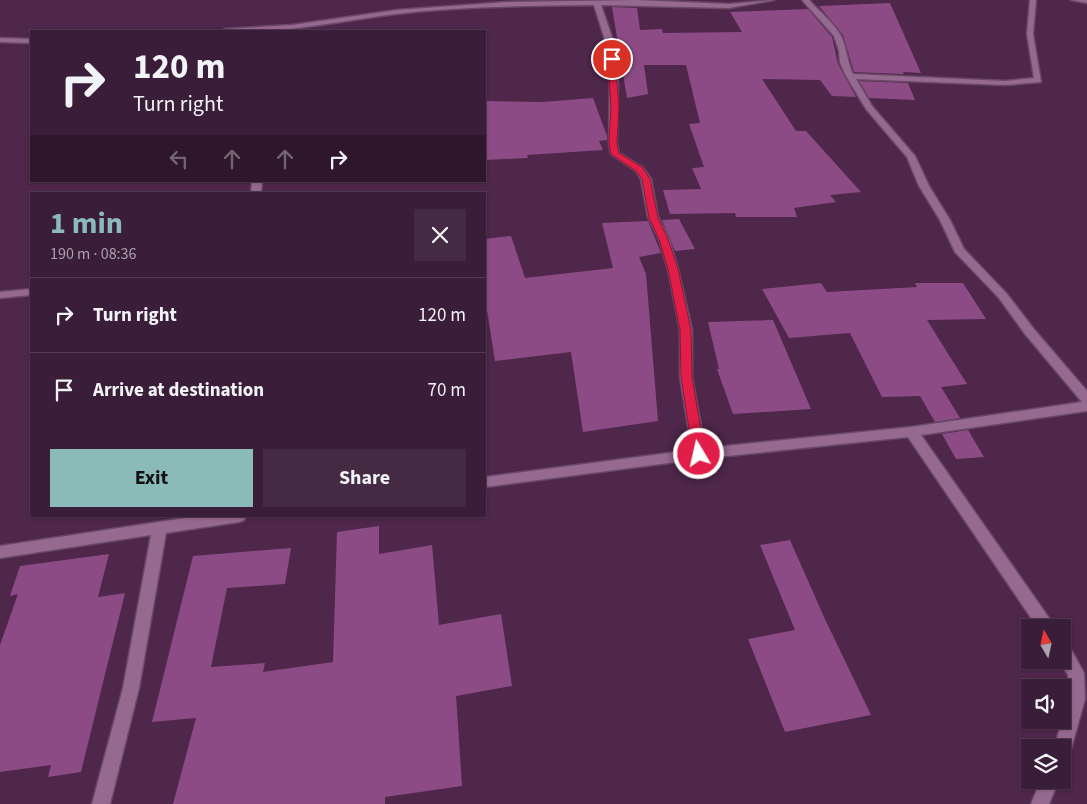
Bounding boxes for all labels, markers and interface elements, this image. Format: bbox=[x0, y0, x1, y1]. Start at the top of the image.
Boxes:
pin bbox=[591, 38, 633, 80]
text: 120 m bbox=[133, 42, 225, 92]
icon: arrive bbox=[598, 45, 626, 73]
icon: right bbox=[50, 50, 115, 115]
text: Turn right bbox=[133, 88, 223, 120]
icon: left bbox=[165, 145, 193, 173]
icon: ahead bbox=[218, 145, 246, 173]
icon: ahead bbox=[271, 145, 299, 173]
icon: right bbox=[324, 145, 352, 173]
text: 1 min bbox=[50, 202, 123, 245]
button: close bbox=[414, 209, 466, 261]
text: 190 m · 08:36 bbox=[50, 243, 137, 265]
icon: right bbox=[50, 301, 78, 329]
text: Turn right bbox=[93, 302, 177, 329]
text: 120 m bbox=[418, 302, 466, 329]
icon: arrive bbox=[50, 376, 78, 404]
text: Arrive at destination bbox=[93, 377, 264, 404]
text: 70 m bbox=[428, 377, 466, 404]
position arrow bbox=[672, 427, 724, 479]
button: Exit bbox=[50, 449, 253, 507]
button: Share bbox=[263, 449, 466, 507]
north arrow bbox=[1021, 619, 1071, 669]
map controls bbox=[1021, 619, 1071, 789]
button: sound bbox=[1021, 679, 1071, 729]
button: layers bbox=[1021, 739, 1071, 789]

